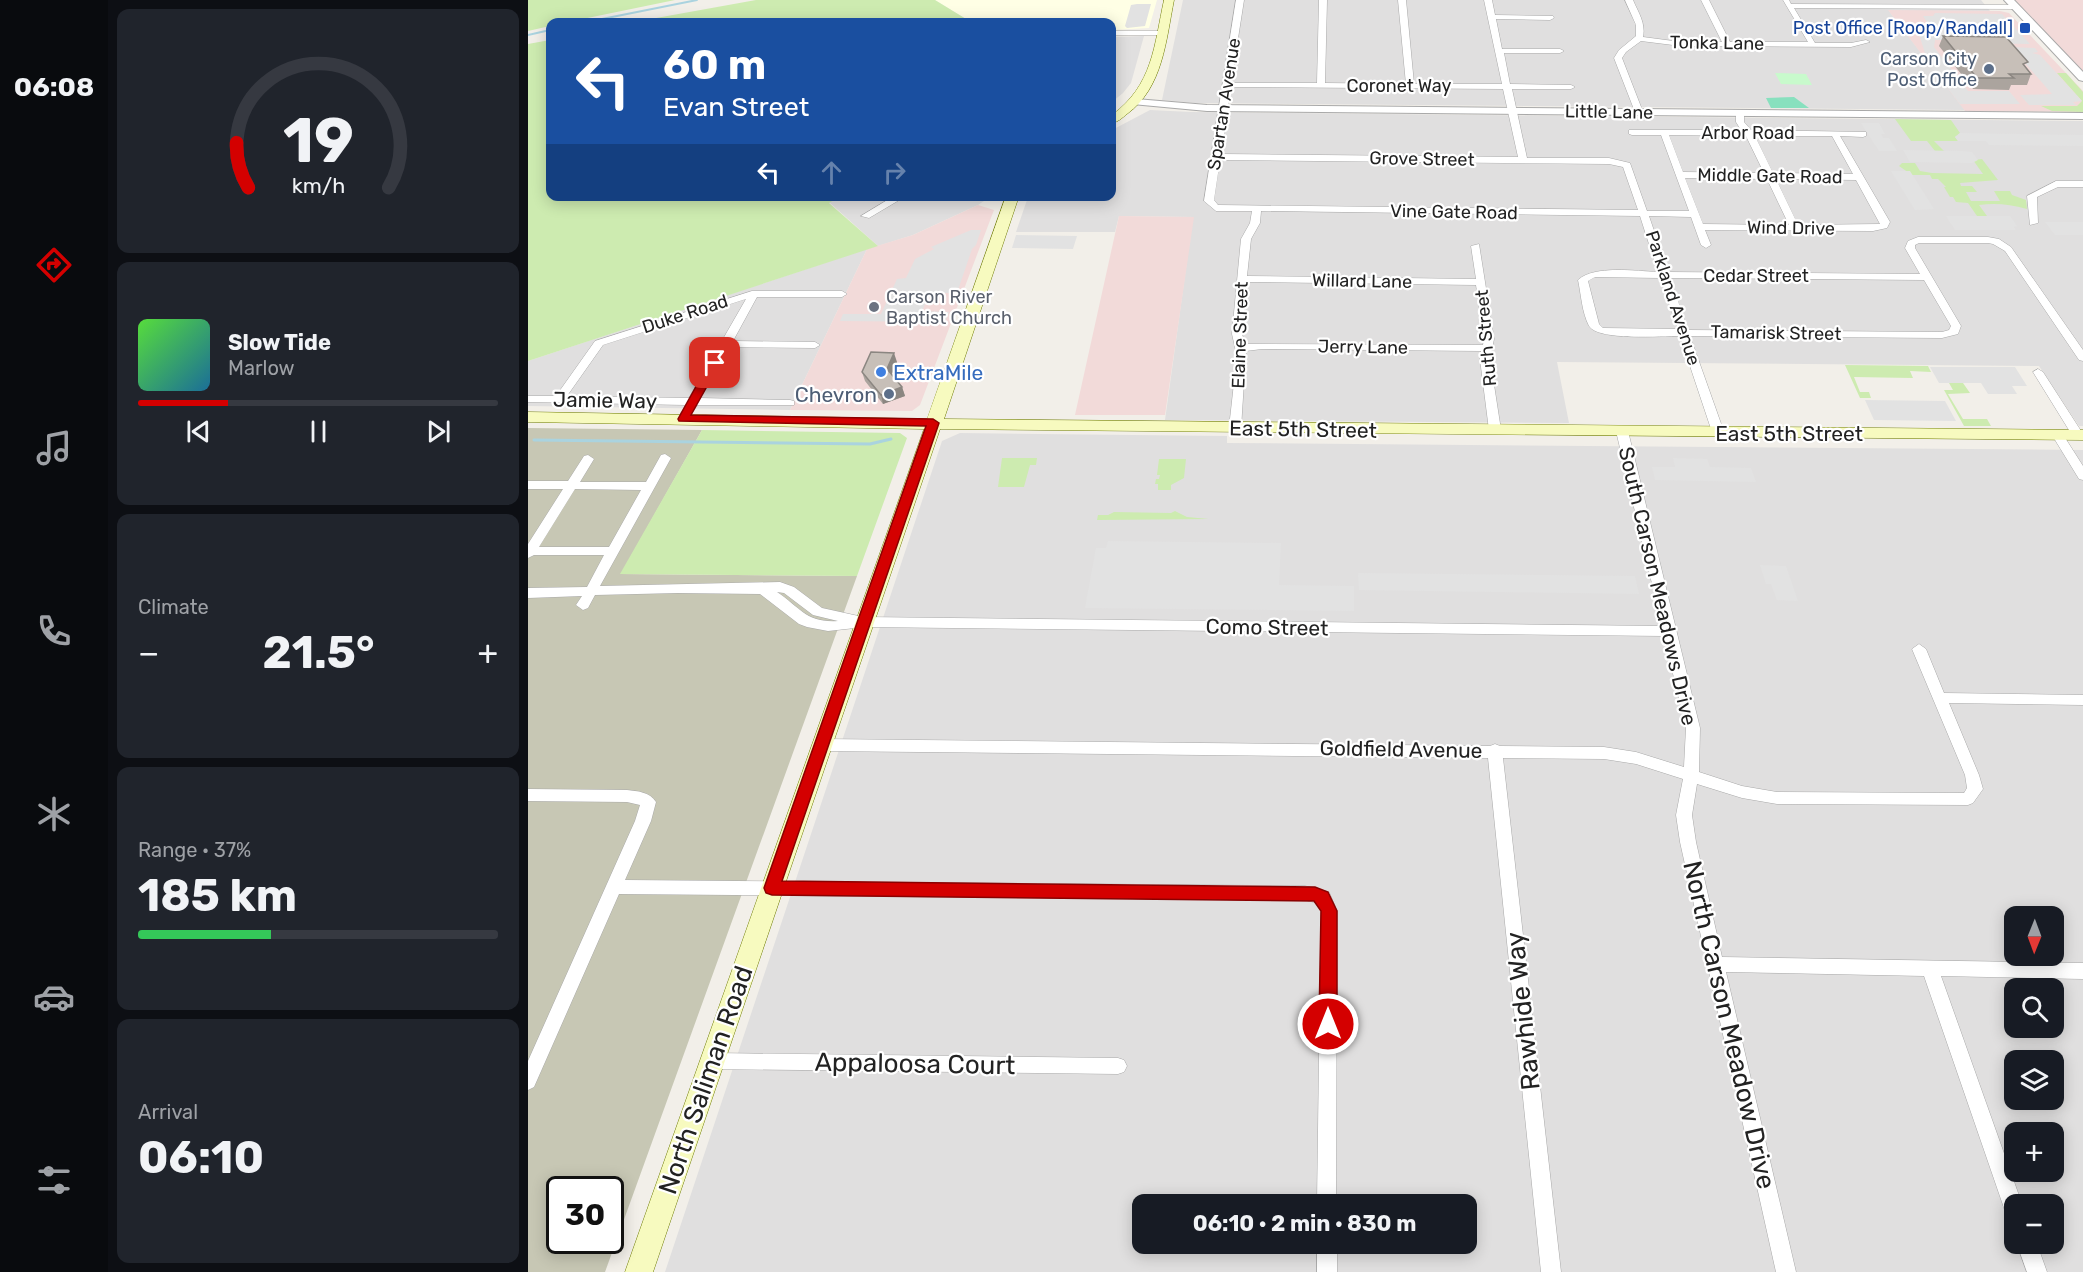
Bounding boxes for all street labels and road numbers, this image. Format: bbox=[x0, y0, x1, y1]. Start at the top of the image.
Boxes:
street label: Tonka Lane bbox=[1670, 31, 1764, 55]
street label: Spartan Avenue bbox=[1203, 36, 1245, 172]
street label: Coronet Way bbox=[1346, 75, 1452, 97]
street label: Little Lane bbox=[1565, 100, 1653, 124]
street label: Arbor Road bbox=[1701, 122, 1795, 144]
street label: Grove Street bbox=[1369, 147, 1475, 171]
street label: Middle Gate Road bbox=[1697, 164, 1843, 188]
street label: Vine Gate Road bbox=[1390, 200, 1518, 224]
street label: Wind Drive bbox=[1747, 216, 1835, 240]
street label: Parkland Avenue bbox=[1641, 228, 1705, 368]
street label: Cedar Street bbox=[1703, 265, 1809, 287]
street label: Willard Lane bbox=[1312, 269, 1412, 293]
street label: Elaine Street bbox=[1227, 281, 1253, 389]
street label: Ruth Street bbox=[1471, 289, 1501, 387]
street label: Duke Road bbox=[639, 290, 731, 338]
street label: Tamarisk Street bbox=[1711, 321, 1841, 345]
street label: Jerry Lane bbox=[1318, 335, 1408, 359]
street label: Jamie Way bbox=[553, 387, 658, 413]
street label: East 5th Street bbox=[1229, 415, 1377, 443]
street label: East 5th Street bbox=[1715, 421, 1863, 446]
street label: South Carson Meadows Drive bbox=[1614, 444, 1702, 728]
street label: Como Street bbox=[1205, 613, 1329, 641]
street label: Goldfield Avenue bbox=[1319, 735, 1483, 763]
street label: North Carson Meadow Drive bbox=[1676, 858, 1782, 1192]
street label: Rawhide Way bbox=[1499, 930, 1547, 1092]
street label: North Saliman Road bbox=[652, 962, 760, 1198]
street label: Appaloosa Court bbox=[814, 1047, 1016, 1081]

